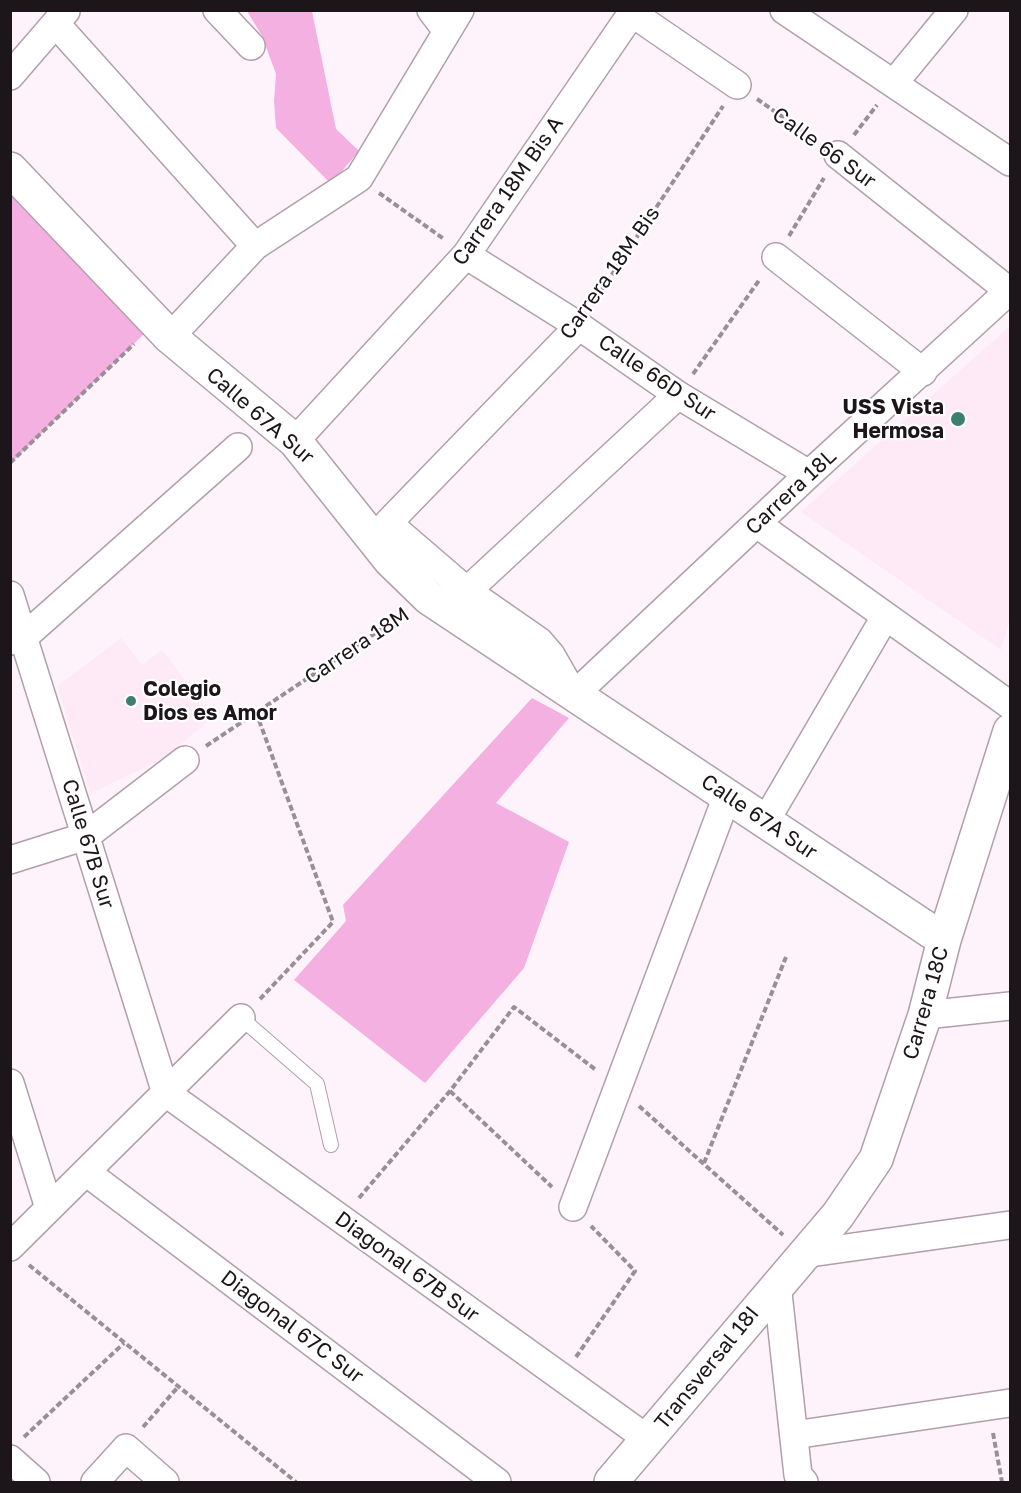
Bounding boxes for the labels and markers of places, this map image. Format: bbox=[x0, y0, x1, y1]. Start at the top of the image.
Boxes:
place label: USS Vista Hermosa bbox=[842, 394, 944, 444]
marker: USS Vista Hermosa bbox=[949, 410, 967, 428]
place label: Colegio Dios es Amor bbox=[143, 676, 277, 726]
marker: Colegio Dios es Amor bbox=[124, 694, 138, 708]

